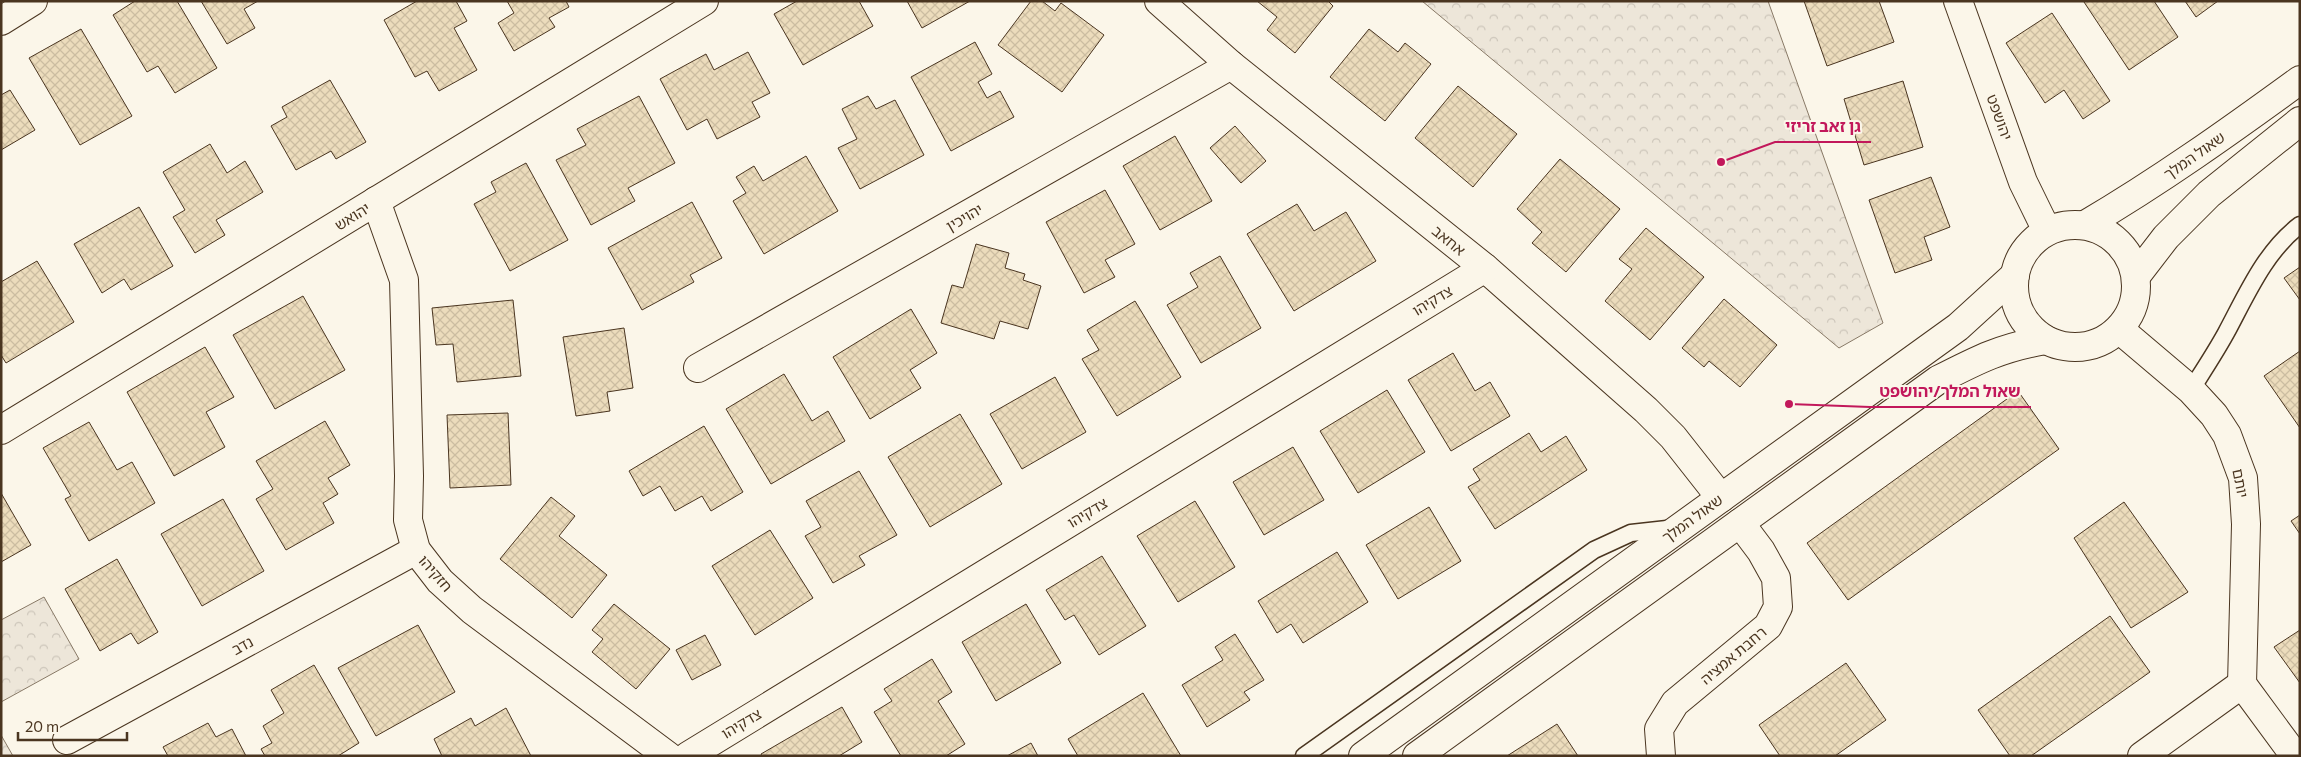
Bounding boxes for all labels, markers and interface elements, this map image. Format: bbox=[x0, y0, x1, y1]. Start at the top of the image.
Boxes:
street label: יהושפט bbox=[1983, 92, 2017, 142]
callout: גן זאב זריזי bbox=[1775, 111, 1871, 142]
text: גן זאב זריזי bbox=[1785, 116, 1861, 135]
street label: שאול המלך bbox=[2160, 127, 2228, 183]
street label: יהואש bbox=[331, 198, 373, 234]
street label: יהויכין bbox=[942, 199, 986, 235]
street label: אחאב bbox=[1429, 221, 1469, 259]
street label: צדקיהו bbox=[1409, 281, 1455, 319]
callout: שאול המלך/יהושפט bbox=[1870, 376, 2031, 407]
text: שאול המלך/יהושפט bbox=[1879, 381, 2021, 400]
street label: יותם bbox=[2229, 467, 2253, 499]
street label: שאול המלך bbox=[1658, 490, 1726, 546]
street label: צדקיהו bbox=[1064, 493, 1110, 531]
street label: חזקיהו bbox=[415, 551, 457, 595]
street label: רחבת אמציה bbox=[1696, 622, 1770, 688]
street label: נדב bbox=[228, 632, 256, 658]
street label: צדקיהו bbox=[718, 704, 764, 742]
scale bar bbox=[18, 710, 126, 742]
text: 20 m bbox=[25, 717, 59, 735]

